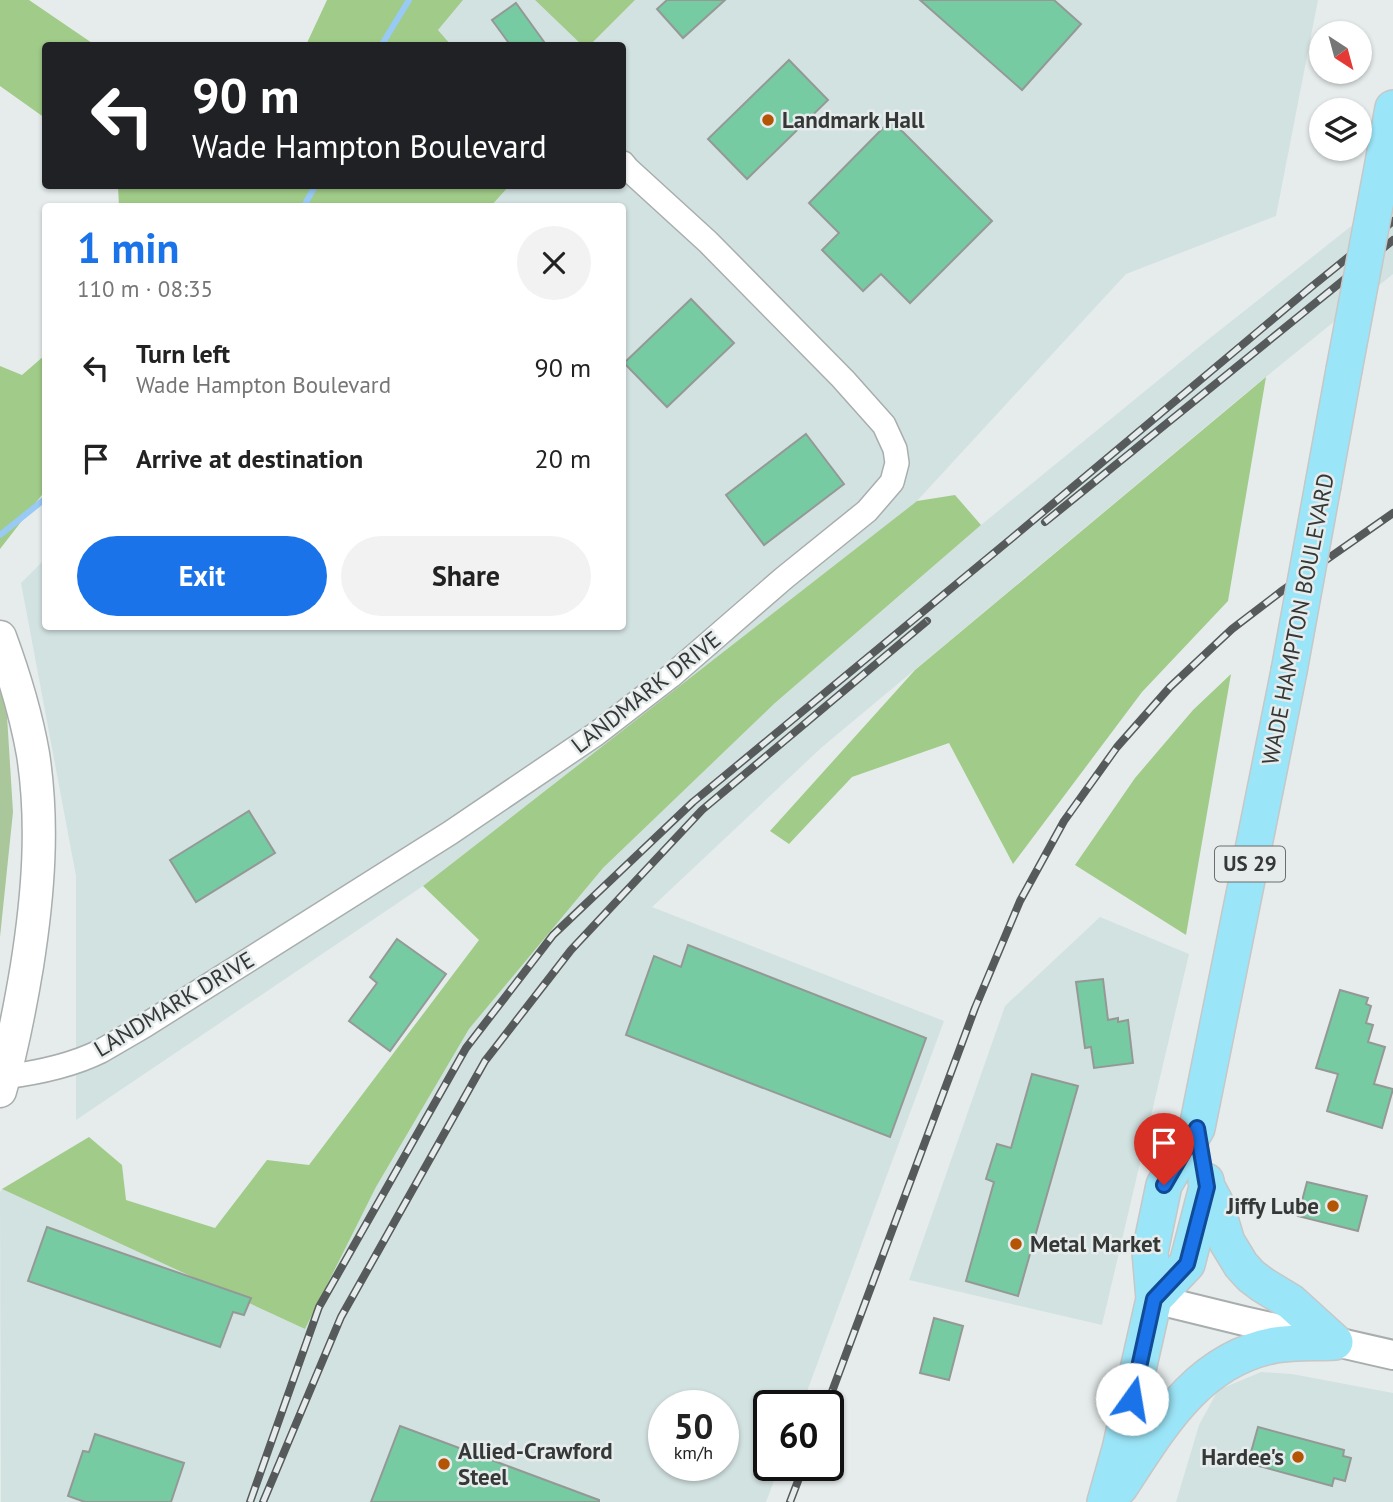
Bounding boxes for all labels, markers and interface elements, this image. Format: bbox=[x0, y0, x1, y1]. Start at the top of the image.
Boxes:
north arrow bbox=[1309, 21, 1372, 84]
map controls bbox=[1309, 21, 1372, 161]
text: 90 m bbox=[192, 63, 299, 127]
icon: left bbox=[77, 70, 168, 161]
button: layers bbox=[1309, 98, 1372, 161]
place label: Landmark Hall bbox=[782, 105, 925, 134]
marker: Landmark Hall bbox=[760, 112, 776, 128]
text: Wade Hampton Boulevard bbox=[192, 125, 547, 167]
text: 1 min bbox=[77, 220, 179, 275]
button: close bbox=[517, 226, 591, 300]
text: 110 m · 08:35 bbox=[77, 274, 213, 303]
text: Turn left bbox=[136, 337, 230, 370]
icon: left bbox=[77, 349, 115, 387]
text: 90 m bbox=[535, 351, 591, 384]
text: Wade Hampton Boulevard bbox=[136, 370, 391, 399]
icon: arrive bbox=[77, 440, 115, 478]
text: Arrive at destination bbox=[136, 442, 363, 475]
text: 20 m bbox=[535, 442, 591, 475]
street label: WADE HAMPTON BOULEVARD bbox=[1255, 471, 1340, 767]
button: Exit bbox=[77, 536, 327, 616]
button: Share bbox=[341, 536, 591, 616]
street label: LANDMARK DRIVE bbox=[565, 624, 726, 759]
road number: US 29 bbox=[1215, 846, 1285, 882]
street label: LANDMARK DRIVE bbox=[88, 944, 259, 1063]
pin bbox=[1134, 1113, 1194, 1185]
icon: arrive bbox=[1145, 1124, 1183, 1162]
place label: Jiffy Lube bbox=[1225, 1191, 1319, 1220]
marker: Jiffy Lube bbox=[1325, 1198, 1341, 1214]
place label: Metal Market bbox=[1030, 1229, 1161, 1258]
marker: Metal Market bbox=[1008, 1236, 1024, 1252]
position arrow bbox=[1095, 1362, 1169, 1436]
speed limit sign: 60 bbox=[753, 1390, 844, 1481]
text: 50 bbox=[674, 1403, 713, 1449]
place label: Allied-Crawford Steel bbox=[458, 1436, 613, 1491]
text: km/h bbox=[674, 1441, 713, 1464]
place label: Hardee's bbox=[1201, 1442, 1284, 1471]
marker: Hardee's bbox=[1290, 1449, 1306, 1465]
marker: Allied-Crawford Steel bbox=[436, 1456, 452, 1472]

